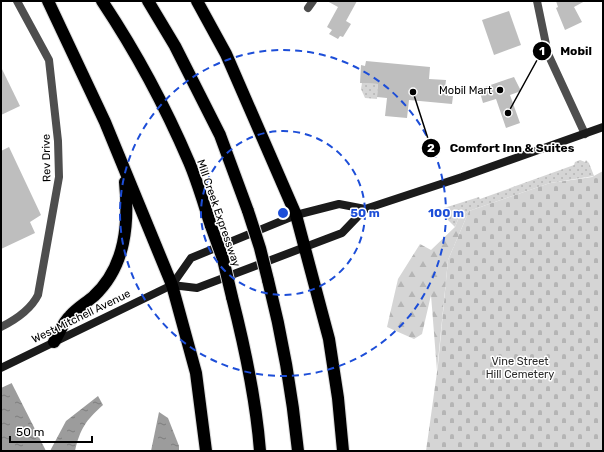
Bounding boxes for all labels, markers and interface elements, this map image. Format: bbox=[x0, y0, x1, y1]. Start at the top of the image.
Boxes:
callout: Mobil bbox=[532, 39, 600, 63]
text: 1 bbox=[539, 44, 545, 58]
text: Mobil bbox=[560, 44, 592, 58]
place label: Mobil Mart bbox=[439, 84, 493, 97]
marker: Mobil Mart bbox=[495, 85, 505, 95]
street label: Rev Drive bbox=[40, 134, 53, 182]
callout: Comfort Inn & Suites bbox=[421, 136, 582, 160]
text: 2 bbox=[427, 141, 435, 155]
text: Comfort Inn & Suites bbox=[450, 141, 575, 155]
street label: Mill Creek Expressway bbox=[194, 158, 243, 268]
centre of rings bbox=[276, 206, 290, 220]
text: 50 m bbox=[350, 206, 380, 220]
text: 100 m bbox=[428, 206, 464, 220]
street label: West Mitchell Avenue bbox=[30, 287, 133, 346]
park label: Vine Street Hill Cemetery bbox=[486, 355, 554, 381]
scale bar bbox=[10, 418, 92, 444]
text: 50 m bbox=[16, 425, 44, 439]

